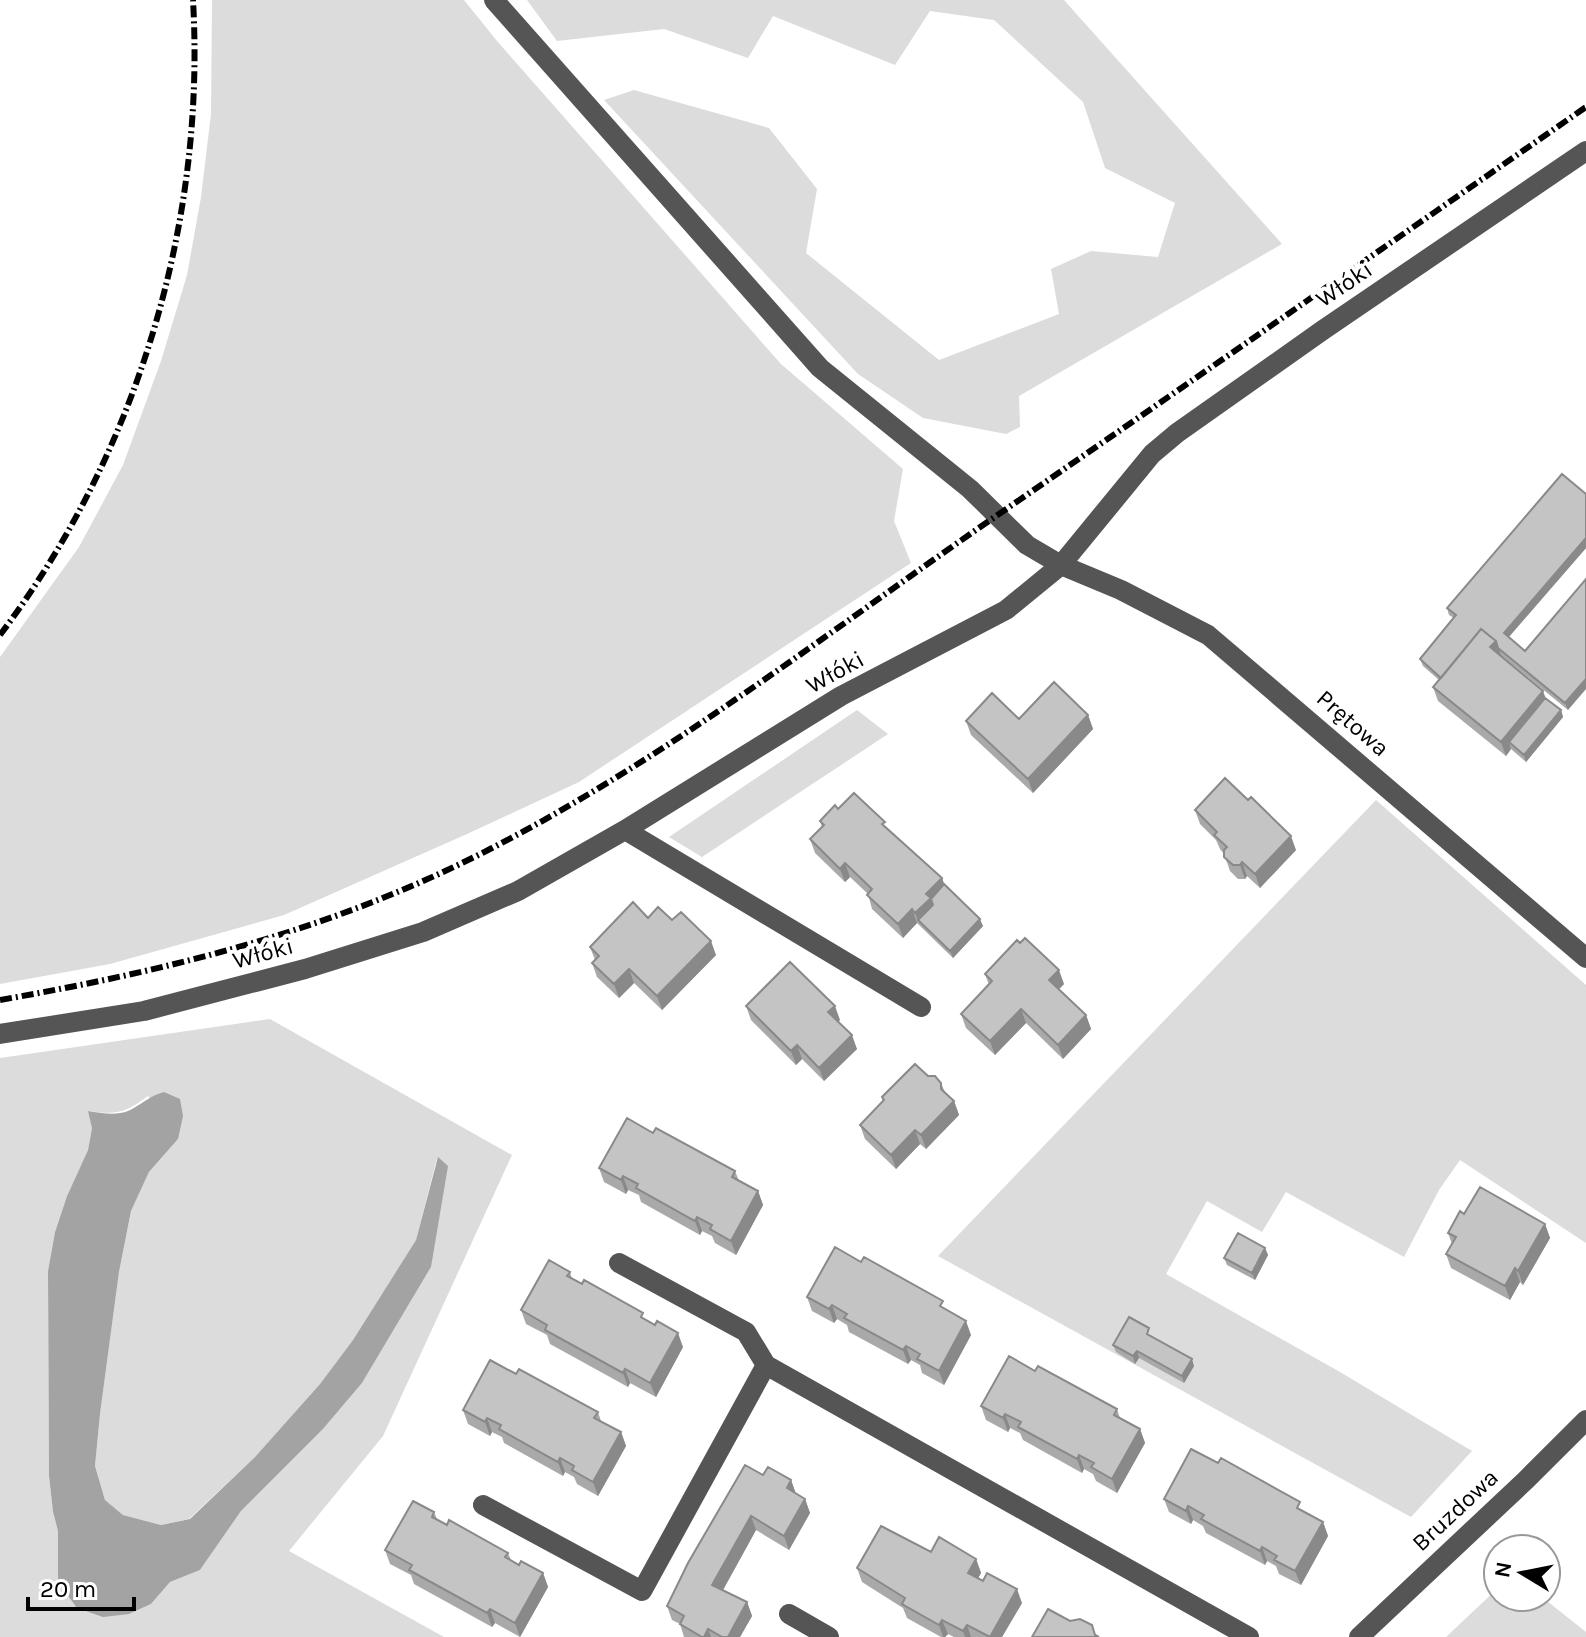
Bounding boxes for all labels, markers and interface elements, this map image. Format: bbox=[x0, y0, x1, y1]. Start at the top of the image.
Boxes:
street label: Włóki bbox=[1310, 255, 1378, 313]
street label: Włóki bbox=[801, 645, 869, 699]
street label: Prętowa bbox=[1311, 684, 1395, 762]
street label: Włóki bbox=[229, 931, 297, 975]
street label: Bruzdowa bbox=[1406, 1463, 1504, 1557]
north arrow bbox=[1482, 1533, 1562, 1613]
text: N bbox=[1489, 1560, 1517, 1580]
scale bar bbox=[28, 1561, 134, 1611]
text: 20 m bbox=[40, 1575, 96, 1603]

